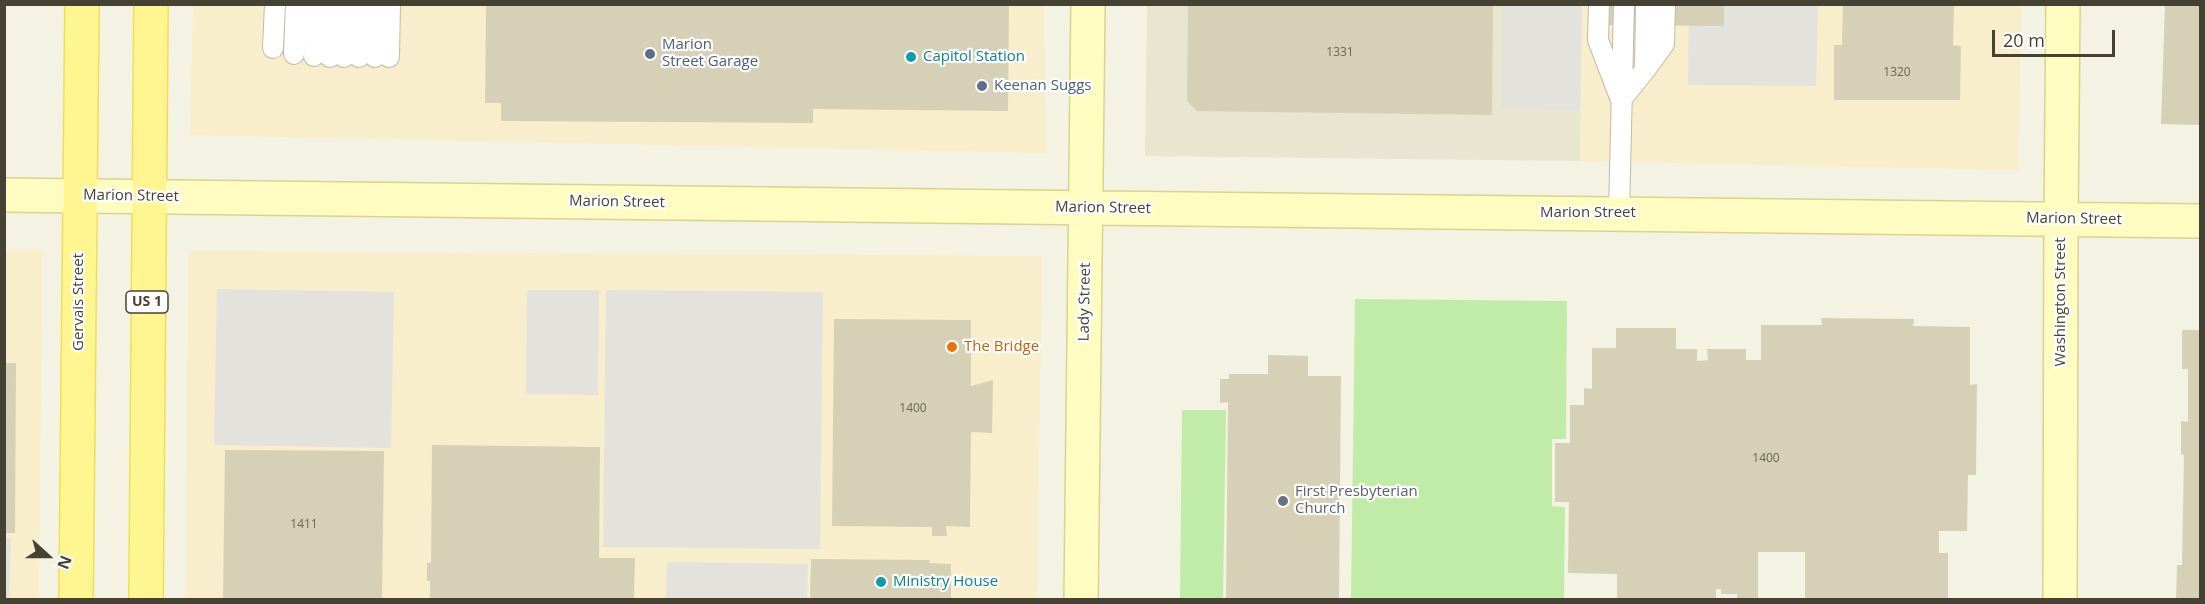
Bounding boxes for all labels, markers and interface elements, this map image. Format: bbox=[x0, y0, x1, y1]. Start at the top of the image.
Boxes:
scale bar bbox=[1995, 18, 2118, 56]
text: 20 m bbox=[2003, 28, 2045, 52]
place label: Marion Street Garage bbox=[662, 36, 758, 71]
house number: 1331 bbox=[1326, 46, 1354, 60]
marker: Marion Street Garage bbox=[643, 47, 657, 61]
place label: Capitol Station bbox=[923, 48, 1025, 66]
marker: Capitol Station bbox=[904, 50, 918, 64]
house number: 1320 bbox=[1883, 66, 1911, 80]
place label: Keenan Suggs bbox=[994, 77, 1092, 95]
marker: Keenan Suggs bbox=[975, 79, 989, 93]
street label: Marion Street bbox=[83, 186, 179, 206]
street label: Marion Street bbox=[569, 192, 665, 212]
street label: Marion Street bbox=[1055, 198, 1151, 218]
street label: Marion Street bbox=[1540, 204, 1636, 222]
street label: Marion Street bbox=[2026, 209, 2122, 229]
street label: Washington Street bbox=[2052, 237, 2070, 367]
street label: Gervais Street bbox=[70, 253, 88, 351]
street label: Lady Street bbox=[1075, 263, 1095, 341]
road number: US 1 bbox=[126, 291, 168, 313]
place label: The Bridge bbox=[964, 338, 1039, 356]
marker: The Bridge bbox=[945, 340, 959, 354]
house number: 1400 bbox=[899, 402, 927, 416]
house number: 1400 bbox=[1752, 452, 1780, 466]
place label: First Presbyterian Church bbox=[1295, 483, 1418, 518]
marker: First Presbyterian Church bbox=[1276, 494, 1290, 508]
house number: 1411 bbox=[290, 518, 318, 532]
north arrow bbox=[18, 526, 78, 586]
text: N bbox=[52, 552, 77, 572]
place label: Ministry House bbox=[893, 573, 998, 591]
marker: Ministry House bbox=[874, 575, 888, 589]

